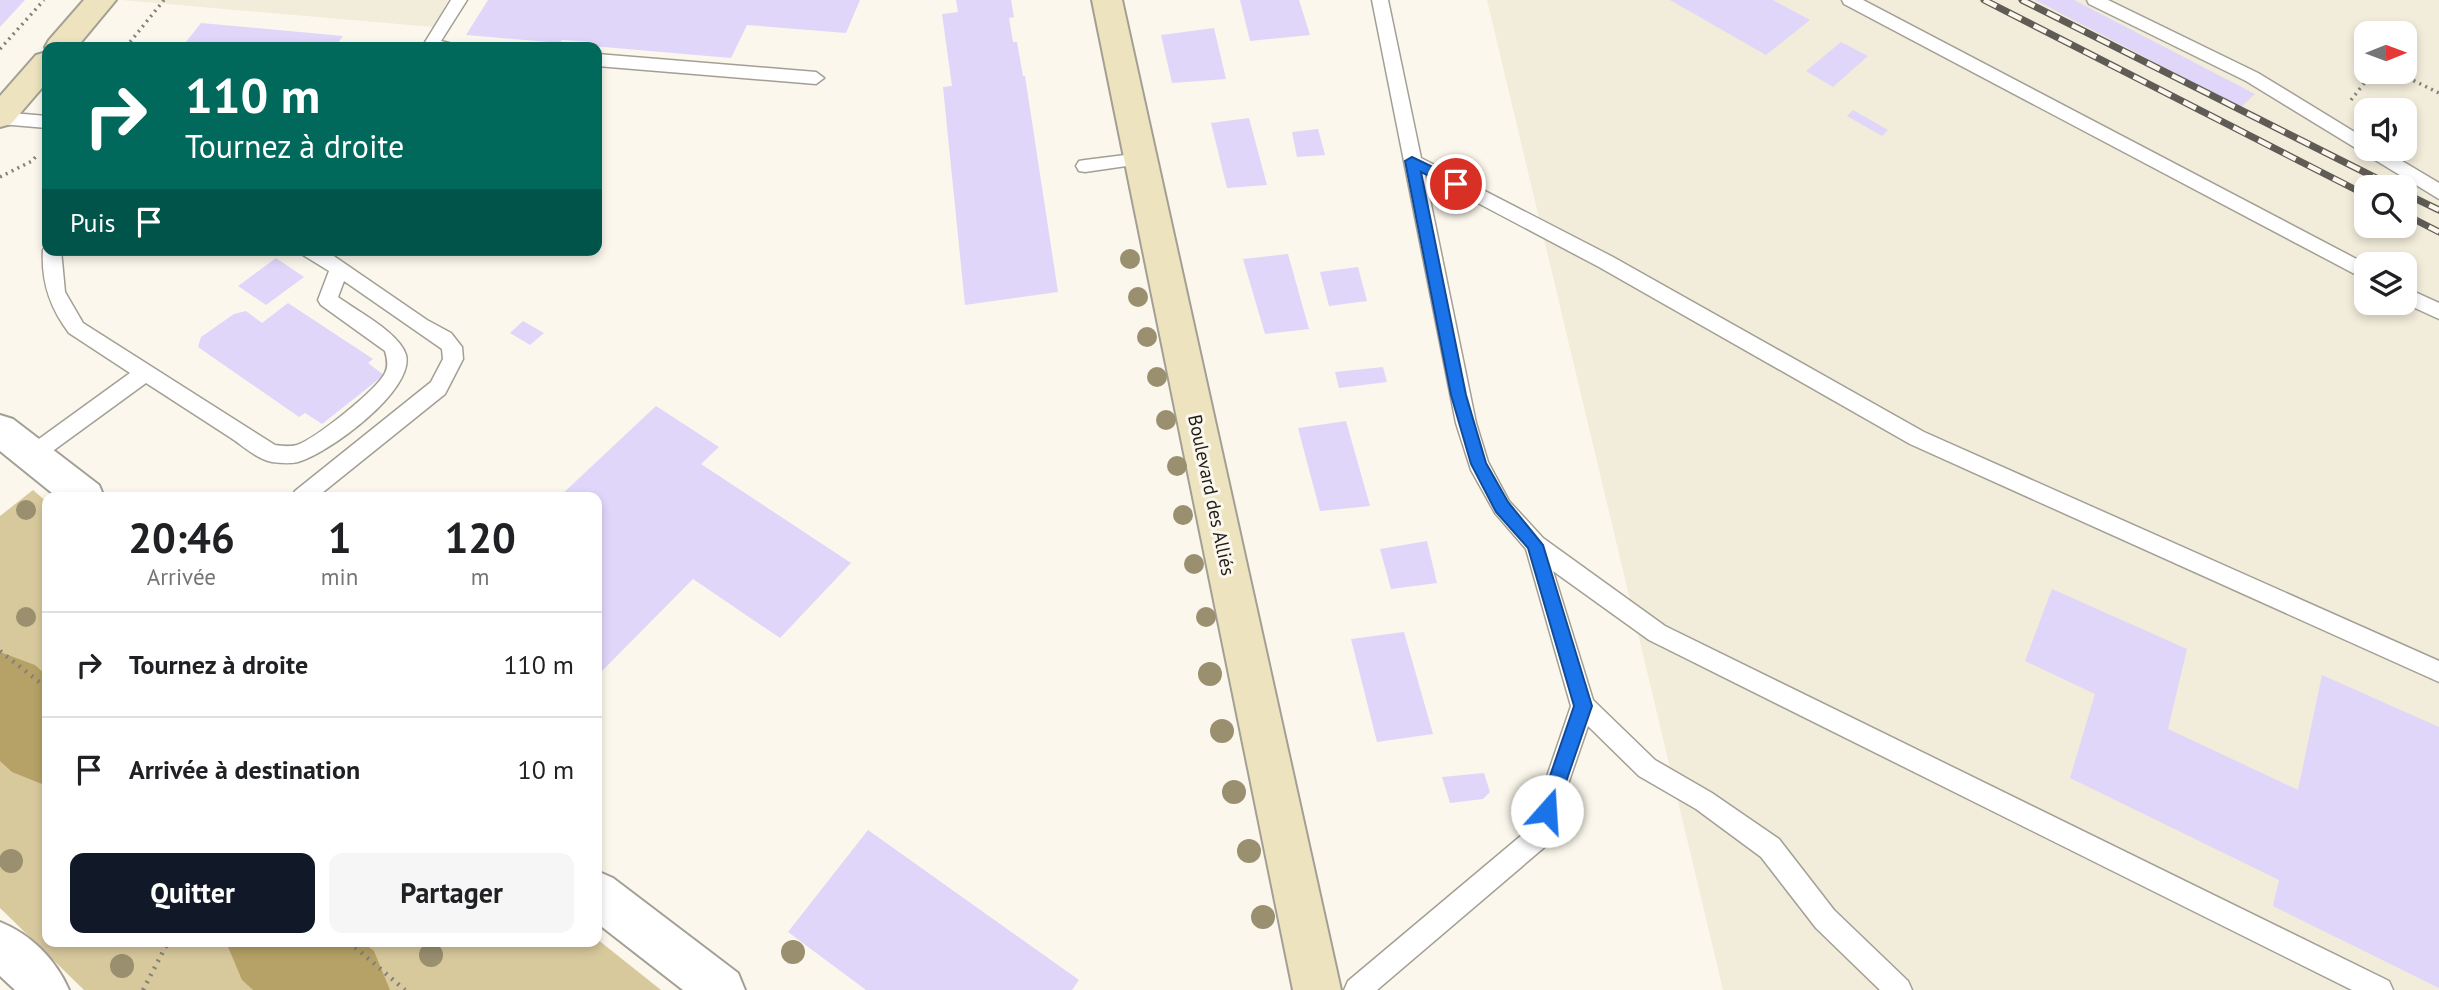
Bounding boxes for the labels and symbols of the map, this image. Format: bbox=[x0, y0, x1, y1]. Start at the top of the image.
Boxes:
north arrow bbox=[2354, 21, 2417, 84]
pin bbox=[1426, 154, 1486, 214]
street label: Boulevard des Alliés bbox=[1183, 412, 1241, 578]
position arrow bbox=[1510, 774, 1584, 848]

